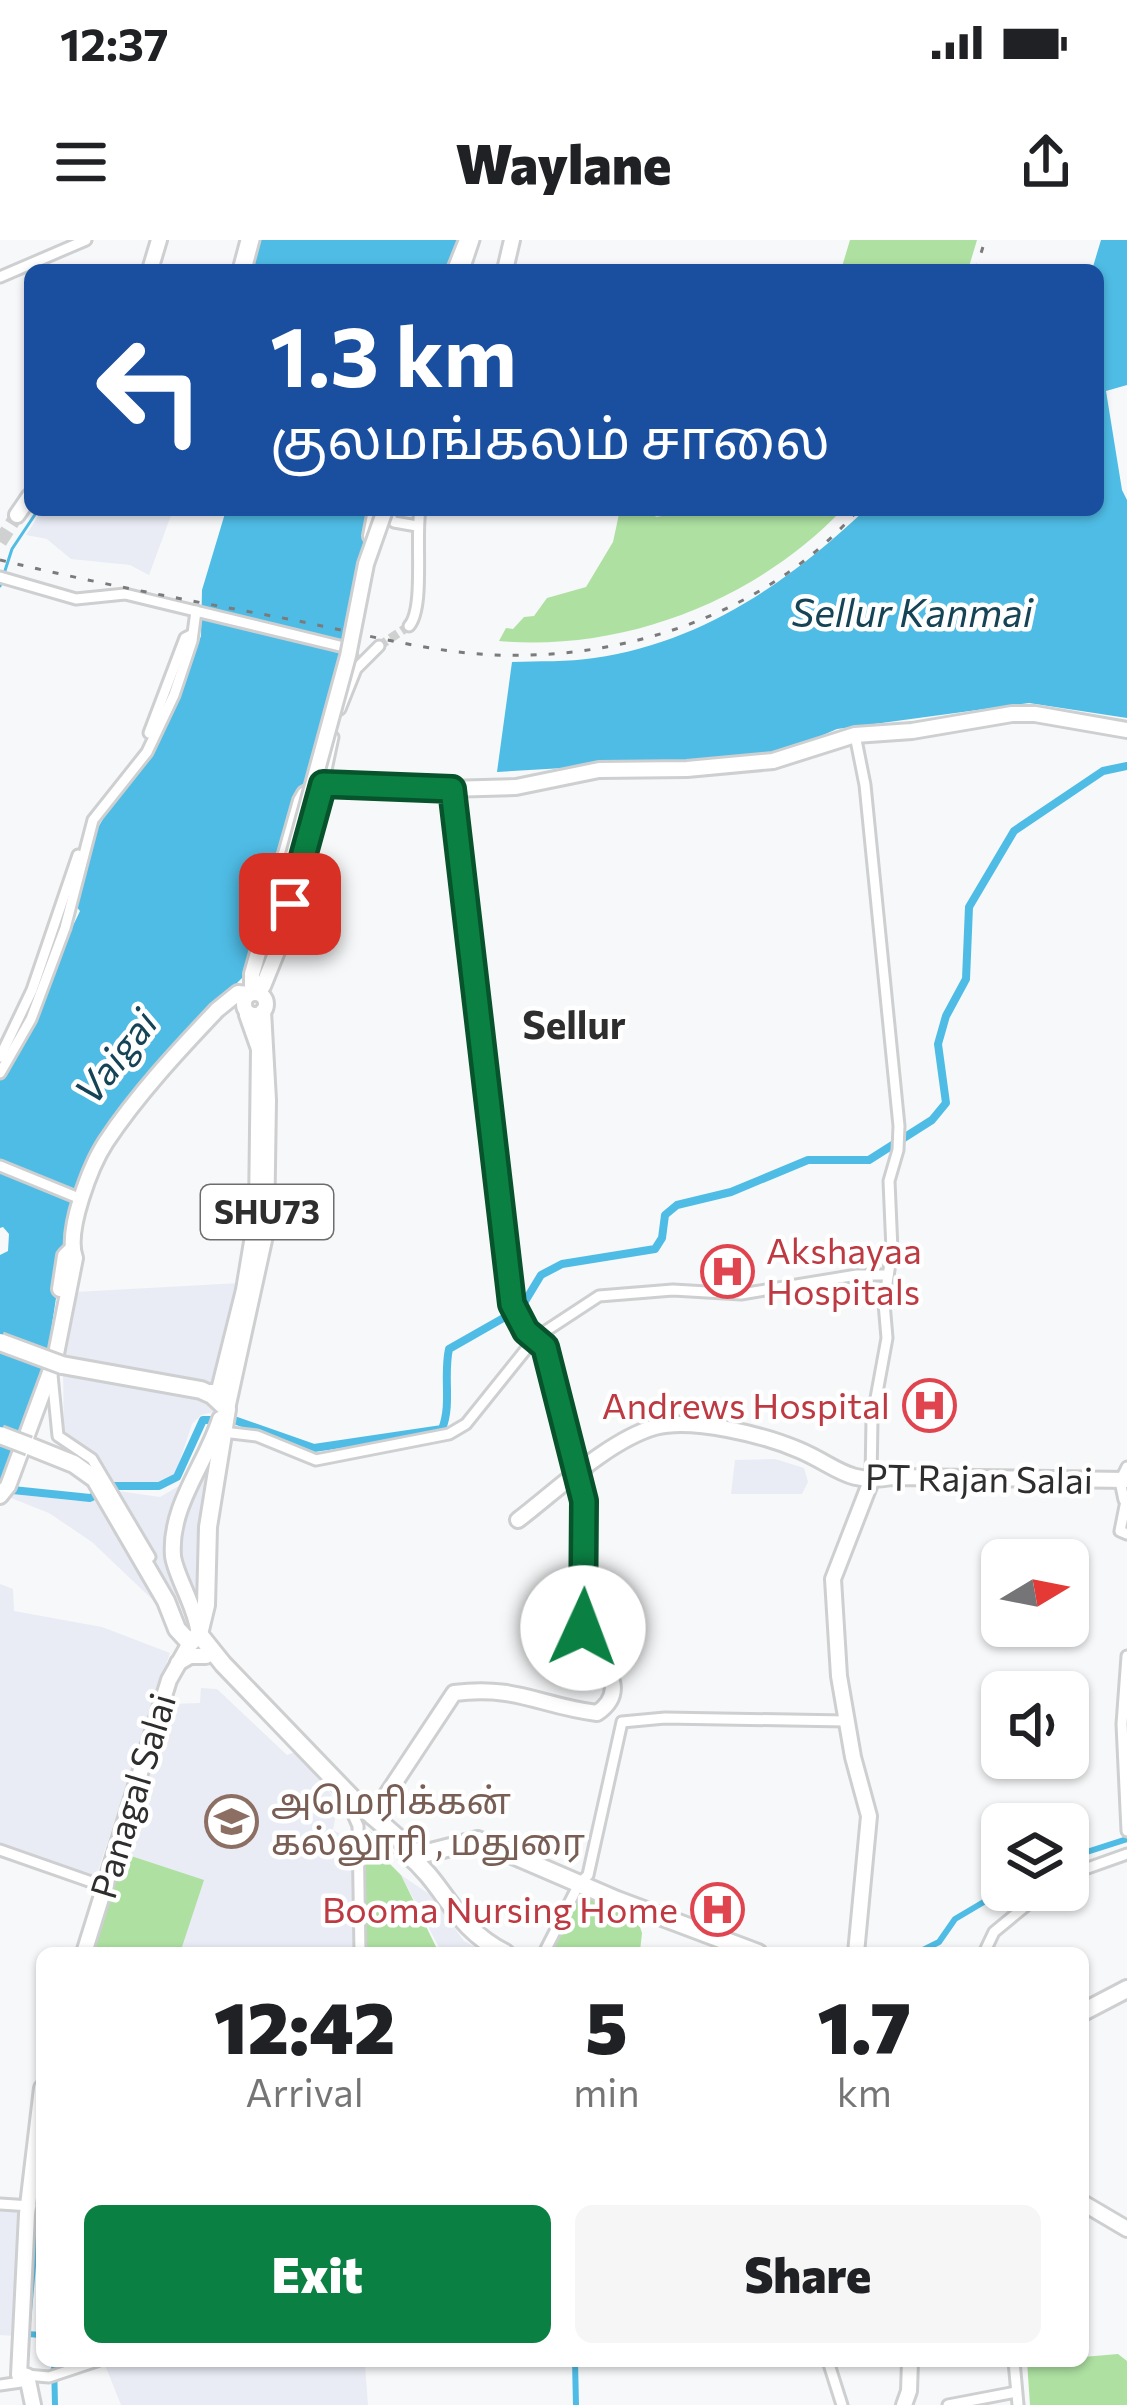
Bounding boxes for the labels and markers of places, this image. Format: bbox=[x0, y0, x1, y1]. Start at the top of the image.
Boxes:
pin bbox=[239, 853, 341, 955]
place label: Akshayaa Hospitals bbox=[766, 1227, 922, 1312]
hospital icon: Akshayaa Hospitals bbox=[699, 1244, 755, 1300]
hospital icon: Andrews Hospital bbox=[901, 1378, 957, 1434]
place label: Andrews Hospital bbox=[602, 1382, 890, 1426]
place label: அமெரிக்கன் கல்லூரி , மதுரை bbox=[271, 1777, 585, 1866]
school or university icon: அமெரிக்கன் கல்லூரி , மதுரை bbox=[204, 1794, 260, 1850]
hospital icon: Booma Nursing Home bbox=[689, 1882, 745, 1938]
place label: Booma Nursing Home bbox=[322, 1886, 678, 1930]

